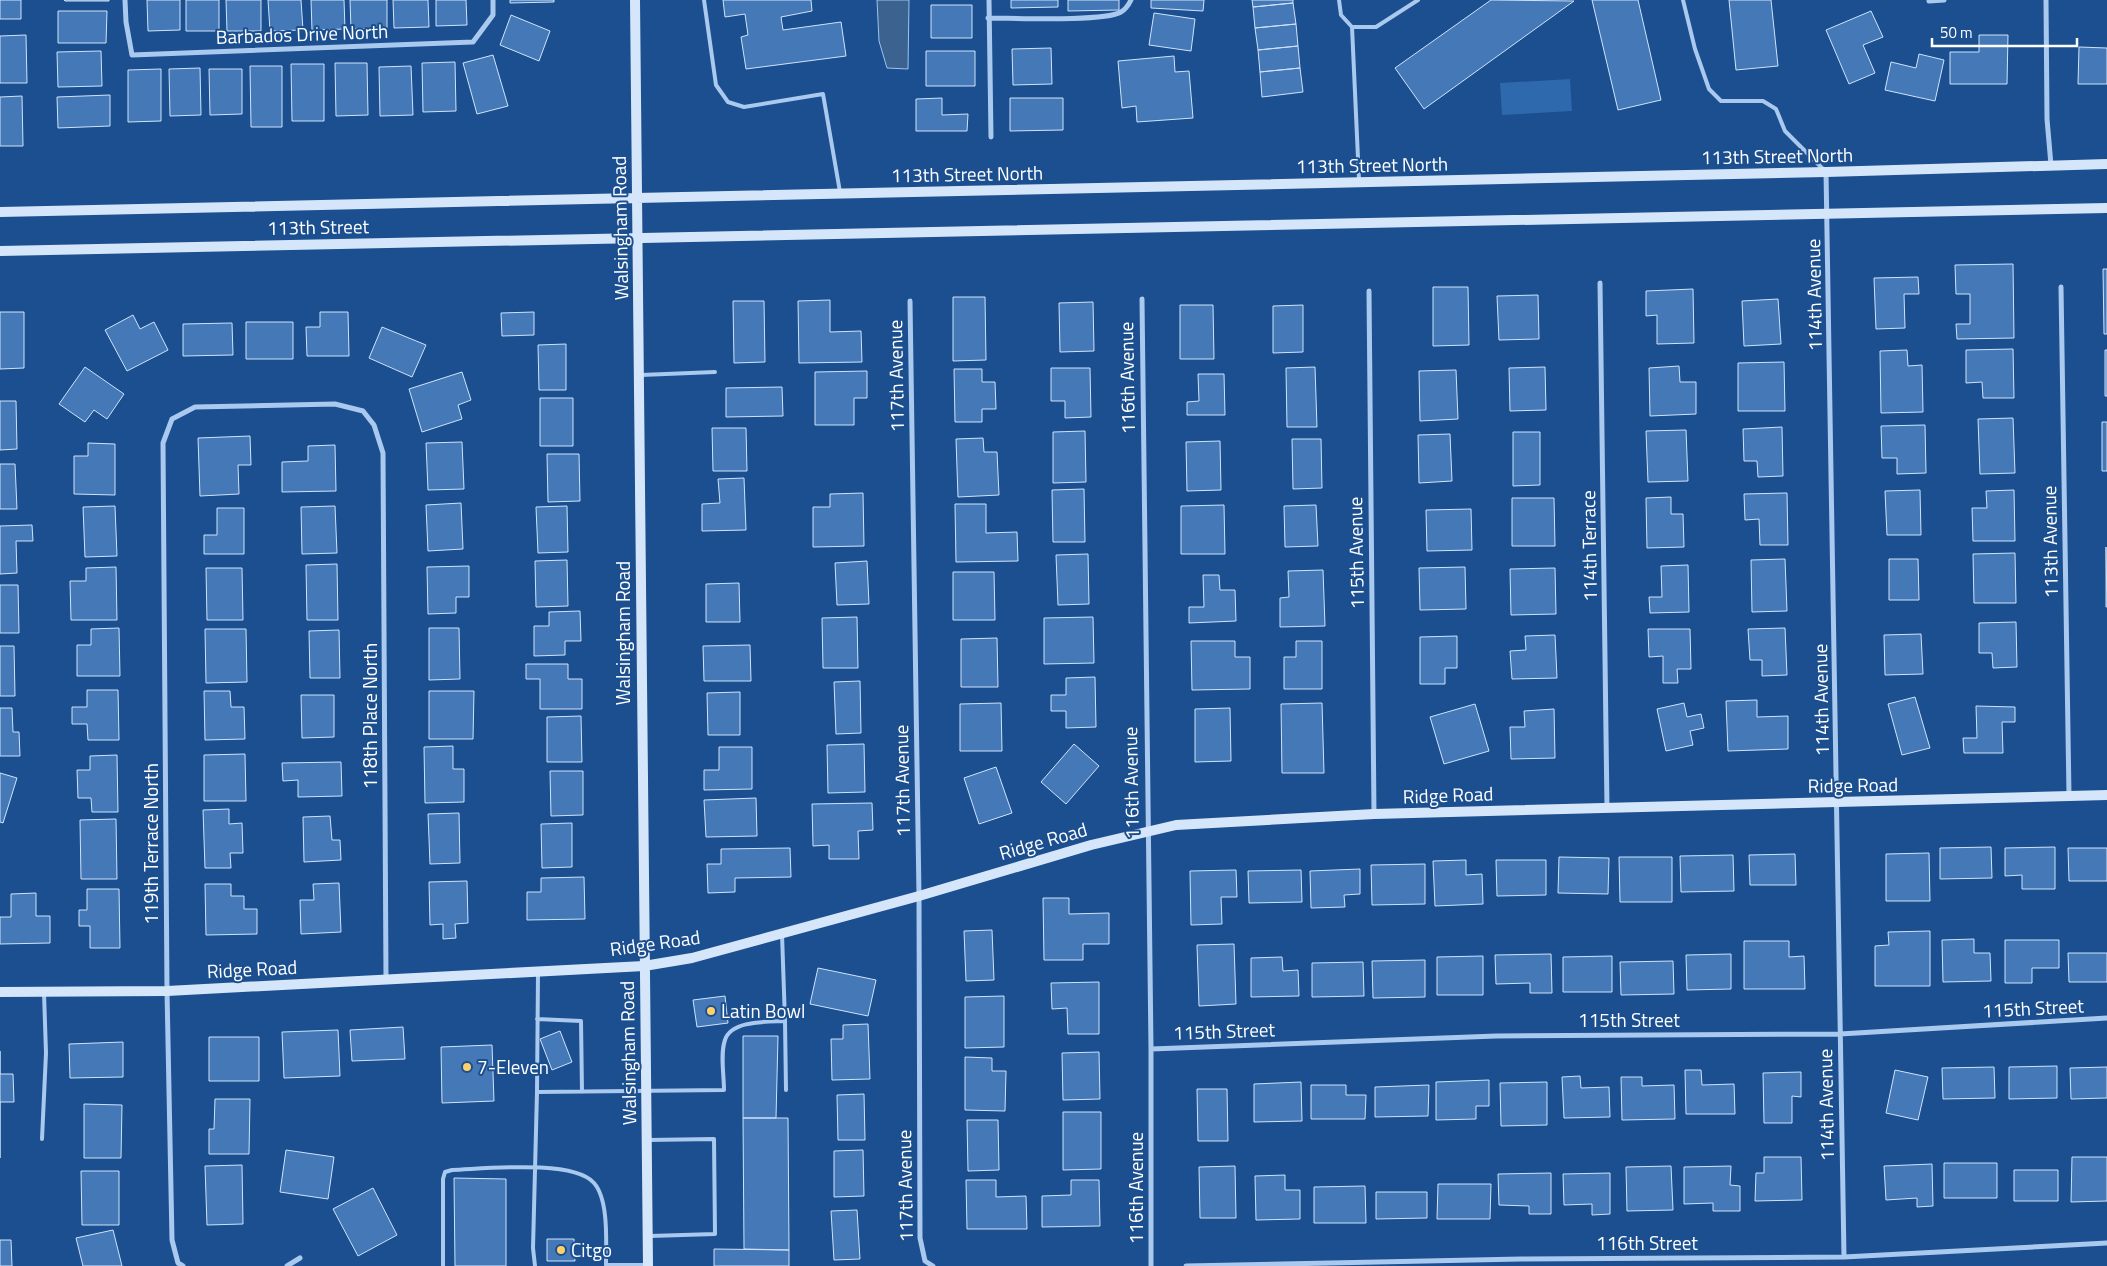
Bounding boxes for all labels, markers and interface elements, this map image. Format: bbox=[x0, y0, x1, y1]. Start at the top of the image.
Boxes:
scale bar bbox=[1932, 15, 2077, 47]
street label: Barbados Drive North bbox=[215, 16, 389, 51]
text: 50 m bbox=[1940, 21, 1973, 44]
street label: 113th Street North bbox=[1701, 140, 1853, 171]
street label: 113th Street North bbox=[1296, 149, 1448, 180]
street label: Walsingham Road bbox=[604, 156, 635, 300]
street label: 113th Street North bbox=[891, 158, 1043, 189]
street label: 113th Street bbox=[267, 211, 370, 242]
street label: 114th Avenue bbox=[1798, 239, 1829, 351]
street label: 117th Avenue bbox=[880, 320, 911, 432]
street label: 116th Avenue bbox=[1111, 322, 1142, 434]
street label: 113th Avenue bbox=[2034, 486, 2065, 598]
street label: 114th Terrace bbox=[1573, 490, 1604, 602]
street label: 115th Avenue bbox=[1340, 497, 1371, 609]
street label: Walsingham Road bbox=[608, 561, 637, 705]
street label: 118th Place North bbox=[355, 643, 384, 789]
street label: 114th Avenue bbox=[1805, 644, 1836, 756]
street label: 117th Avenue bbox=[886, 725, 917, 837]
street label: 116th Avenue bbox=[1115, 727, 1146, 839]
street label: 119th Terrace North bbox=[136, 763, 165, 925]
street label: Ridge Road bbox=[1807, 769, 1899, 800]
street label: Ridge Road bbox=[1402, 778, 1494, 811]
street label: Ridge Road bbox=[995, 814, 1090, 867]
street label: Ridge Road bbox=[608, 922, 702, 963]
street label: Ridge Road bbox=[206, 952, 298, 985]
street label: Walsingham Road bbox=[612, 981, 643, 1125]
street label: 115th Street bbox=[1981, 990, 2085, 1025]
place label: Latin Bowl bbox=[721, 996, 805, 1025]
marker: Latin Bowl bbox=[705, 1005, 717, 1017]
street label: 115th Street bbox=[1578, 1005, 1680, 1034]
street label: 115th Street bbox=[1173, 1014, 1276, 1047]
street label: 114th Avenue bbox=[1810, 1049, 1841, 1161]
place label: 7-Eleven bbox=[477, 1052, 549, 1081]
marker: 7-Eleven bbox=[461, 1061, 473, 1073]
street label: 117th Avenue bbox=[889, 1130, 920, 1242]
street label: 116th Avenue bbox=[1121, 1132, 1150, 1244]
street label: 116th Street bbox=[1596, 1228, 1698, 1257]
place label: Citgo bbox=[571, 1235, 612, 1264]
marker: Citgo bbox=[555, 1244, 567, 1256]

